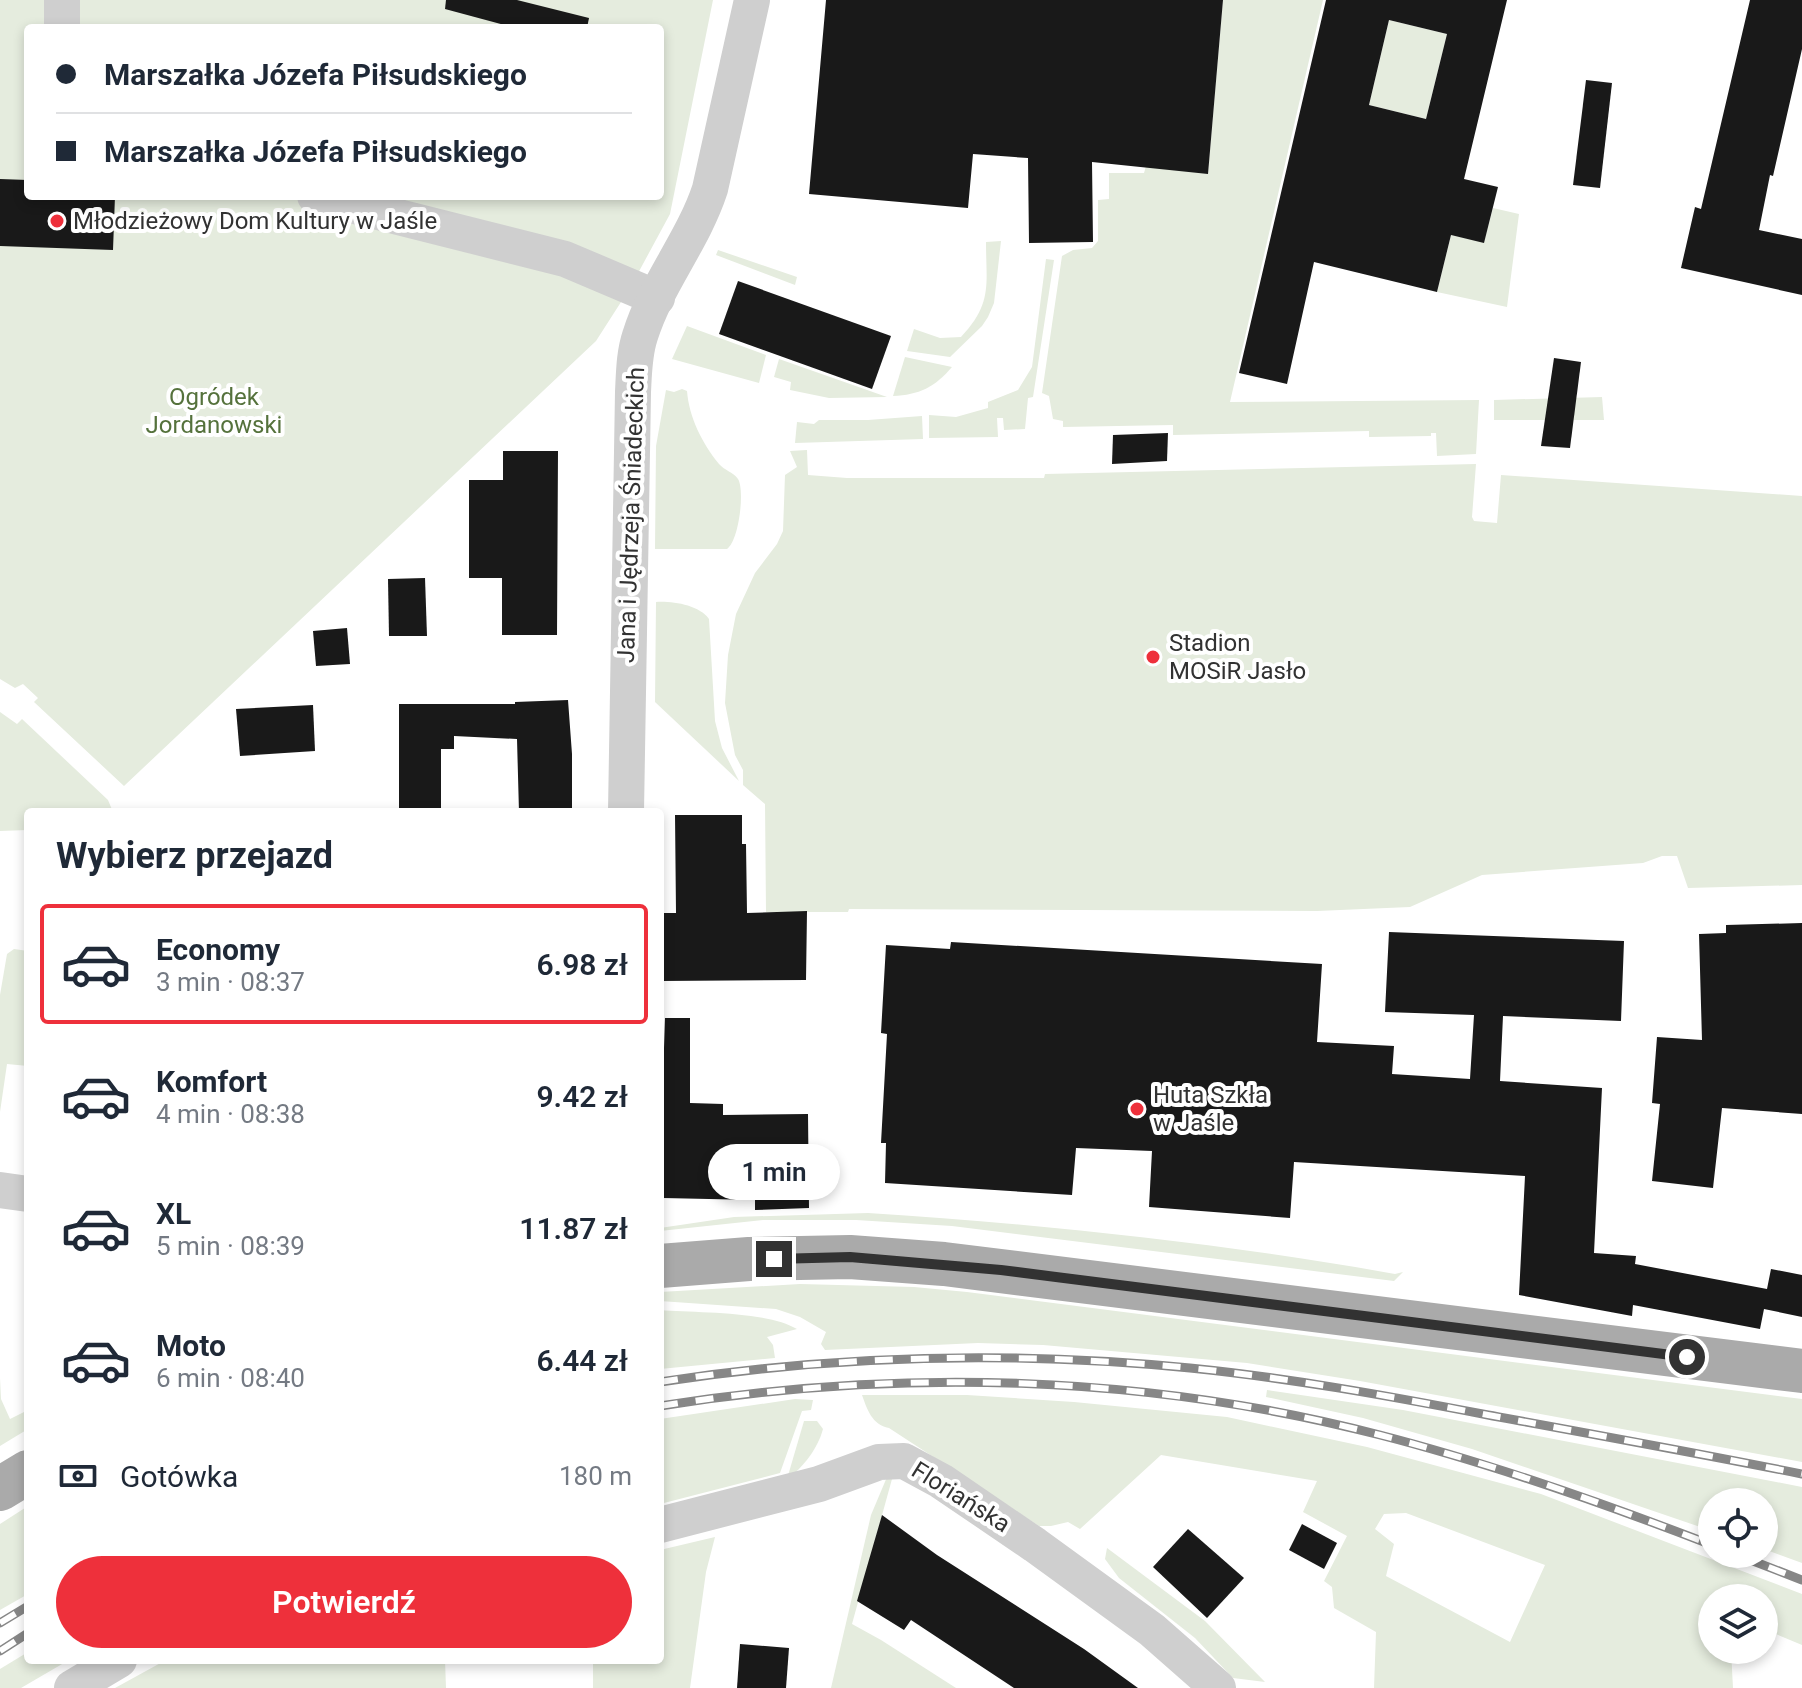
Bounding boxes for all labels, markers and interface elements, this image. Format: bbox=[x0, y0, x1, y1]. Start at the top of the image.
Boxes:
text: Marszałka Józefa Piłsudskiego bbox=[104, 57, 527, 92]
text: Marszałka Józefa Piłsudskiego bbox=[104, 134, 527, 169]
place label: Młodzieżowy Dom Kultury w Jaśle bbox=[73, 207, 437, 235]
marker: Młodzieżowy Dom Kultury w Jaśle bbox=[48, 212, 66, 230]
street label: Jana i Jędrzeja Śniadeckich bbox=[612, 367, 650, 663]
park label: Ogródek Jordanowski bbox=[146, 383, 282, 439]
place label: Stadion MOSiR Jasło bbox=[1169, 629, 1306, 685]
marker: Stadion MOSiR Jasło bbox=[1144, 648, 1162, 666]
text: Wybierz przejazd bbox=[56, 835, 333, 877]
icon: car bbox=[60, 928, 132, 1000]
text: Economy bbox=[156, 932, 280, 967]
text: 6.98 zł bbox=[536, 947, 628, 982]
text: 3 min · 08:37 bbox=[156, 967, 305, 997]
icon: car bbox=[60, 1060, 132, 1132]
text: Komfort bbox=[156, 1064, 267, 1099]
text: 9.42 zł bbox=[536, 1079, 628, 1114]
place label: Huta Szkła w Jaśle bbox=[1153, 1081, 1268, 1137]
text: 4 min · 08:38 bbox=[156, 1099, 305, 1129]
marker: Huta Szkła w Jaśle bbox=[1128, 1100, 1146, 1118]
callout: 1 min bbox=[708, 1143, 840, 1199]
text: 1 min bbox=[741, 1157, 807, 1187]
icon: car bbox=[60, 1192, 132, 1264]
text: XL bbox=[156, 1196, 191, 1231]
text: 11.87 zł bbox=[519, 1211, 628, 1246]
text: 5 min · 08:39 bbox=[156, 1231, 305, 1261]
route end bbox=[756, 1241, 792, 1277]
icon: car bbox=[60, 1324, 132, 1396]
text: Moto bbox=[156, 1328, 226, 1363]
route start bbox=[1669, 1339, 1705, 1375]
text: 6.44 zł bbox=[536, 1343, 628, 1378]
text: 6 min · 08:40 bbox=[156, 1363, 305, 1393]
icon: cash bbox=[56, 1454, 100, 1498]
street label: Floriańska bbox=[907, 1456, 1015, 1538]
text: Gotówka bbox=[120, 1459, 238, 1494]
text: 180 m bbox=[559, 1461, 632, 1491]
map controls bbox=[1698, 1488, 1778, 1664]
button: locate bbox=[1698, 1488, 1778, 1568]
button: Potwierdź bbox=[56, 1556, 632, 1648]
button: layers bbox=[1698, 1584, 1778, 1664]

